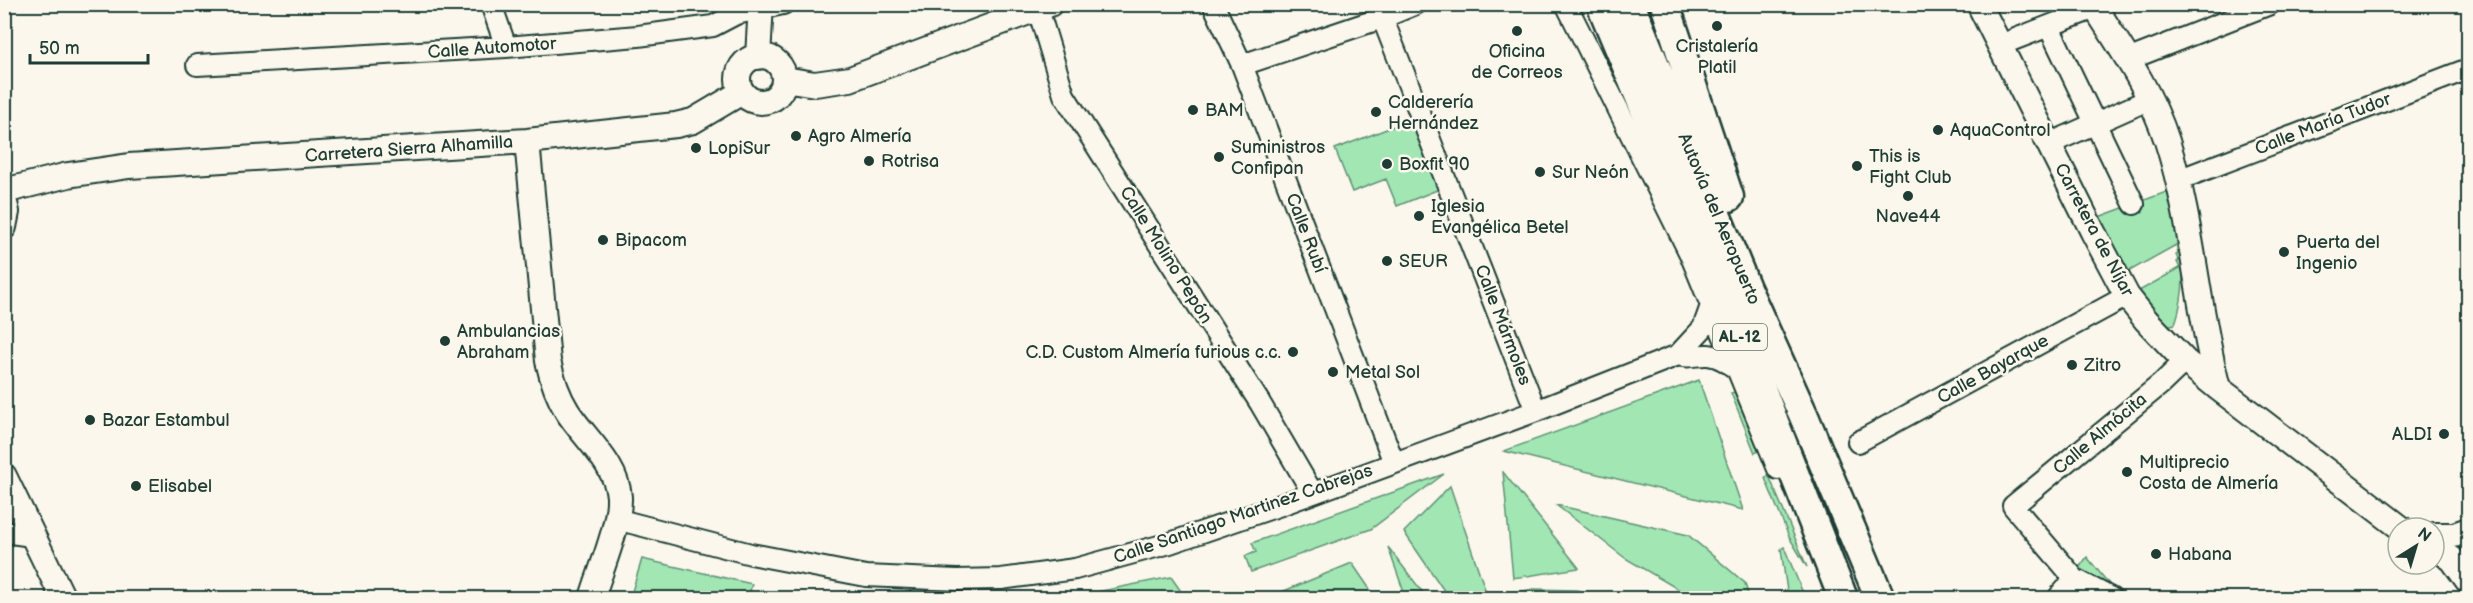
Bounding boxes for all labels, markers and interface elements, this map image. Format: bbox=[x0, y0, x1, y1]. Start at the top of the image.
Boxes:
marker: Cristalería Platil bbox=[1710, 19, 1724, 33]
marker: Oficina de Correos bbox=[1510, 24, 1524, 38]
scale bar bbox=[30, 27, 148, 65]
street label: Calle Automotor bbox=[427, 33, 558, 63]
place label: Cristalería Platil bbox=[1675, 36, 1759, 78]
text: 50 m bbox=[39, 38, 80, 59]
place label: Oficina de Correos bbox=[1471, 41, 1563, 83]
street label: Calle María Tudor bbox=[2252, 88, 2394, 160]
place label: Calderería Hernández bbox=[1388, 92, 1479, 134]
place label: BAM bbox=[1205, 100, 1244, 121]
marker: BAM bbox=[1186, 103, 1200, 117]
marker: Calderería Hernández bbox=[1369, 105, 1383, 119]
place label: AquaControl bbox=[1950, 120, 2050, 141]
marker: AquaControl bbox=[1931, 123, 1945, 137]
place label: Agro Almería bbox=[808, 126, 912, 147]
marker: Agro Almería bbox=[789, 129, 803, 143]
street label: Autovía del Aeropuerto bbox=[1673, 130, 1765, 308]
street label: Carretera Sierra Alhamilla bbox=[304, 131, 514, 167]
place label: Suministros Confipan bbox=[1231, 137, 1325, 179]
place label: LopiSur bbox=[708, 138, 771, 159]
marker: LopiSur bbox=[689, 141, 703, 155]
place label: This is Fight Club bbox=[1869, 146, 1952, 188]
marker: Suministros Confipan bbox=[1212, 150, 1226, 164]
place label: Rotrisa bbox=[881, 151, 939, 172]
marker: Rotrisa bbox=[862, 154, 876, 168]
place label: Boxfit 90 bbox=[1399, 154, 1470, 175]
marker: Boxfit 90 bbox=[1380, 157, 1394, 171]
marker: This is Fight Club bbox=[1850, 159, 1864, 173]
street label: Carretera de Níjar bbox=[2050, 160, 2138, 301]
place label: Sur Neón bbox=[1552, 162, 1629, 183]
marker: Sur Neón bbox=[1533, 165, 1547, 179]
street label: Calle Molino Pepón bbox=[1115, 183, 1217, 327]
marker: Nave44 bbox=[1901, 189, 1915, 203]
street label: Calle Rubí bbox=[1281, 190, 1331, 276]
place label: Iglesia Evangélica Betel bbox=[1431, 196, 1568, 238]
place label: Nave44 bbox=[1876, 206, 1940, 227]
marker: Iglesia Evangélica Betel bbox=[1412, 209, 1426, 223]
place label: Bipacom bbox=[615, 230, 687, 251]
place label: Puerta del Ingenio bbox=[2296, 232, 2380, 274]
marker: Bipacom bbox=[596, 233, 610, 247]
marker: Puerta del Ingenio bbox=[2277, 245, 2291, 259]
place label: SEUR bbox=[1399, 251, 1448, 272]
marker: SEUR bbox=[1380, 254, 1394, 268]
street label: Calle Mármoles bbox=[1470, 262, 1536, 388]
place label: Ambulancias Abraham bbox=[457, 321, 560, 363]
road number: AL-12 bbox=[1713, 324, 1767, 350]
street label: Calle Bayarque bbox=[1934, 330, 2053, 408]
marker: Ambulancias Abraham bbox=[438, 334, 452, 348]
place label: C.D. Custom Almería furious c.c. bbox=[1025, 342, 1281, 363]
marker: C.D. Custom Almería furious c.c. bbox=[1286, 345, 1300, 359]
place label: Zitro bbox=[2083, 355, 2121, 376]
marker: Zitro bbox=[2065, 358, 2079, 372]
place label: Metal Sol bbox=[1345, 362, 1420, 383]
marker: Metal Sol bbox=[1326, 365, 1340, 379]
street label: Calle Almócita bbox=[2049, 389, 2151, 479]
place label: Bazar Estambul bbox=[102, 410, 229, 431]
marker: Bazar Estambul bbox=[83, 413, 97, 427]
place label: ALDI bbox=[2392, 424, 2432, 445]
marker: ALDI bbox=[2437, 427, 2451, 441]
place label: Multiprecio Costa de Almería bbox=[2139, 452, 2278, 494]
street label: Calle Santiago Martinez Cabrejas bbox=[1111, 460, 1375, 568]
marker: Multiprecio Costa de Almería bbox=[2120, 465, 2134, 479]
place label: Elisabel bbox=[148, 476, 212, 497]
marker: Elisabel bbox=[129, 479, 143, 493]
north arrow bbox=[2386, 516, 2446, 576]
text: N bbox=[2414, 524, 2435, 546]
place label: Habana bbox=[2168, 544, 2232, 565]
marker: Habana bbox=[2149, 547, 2163, 561]

